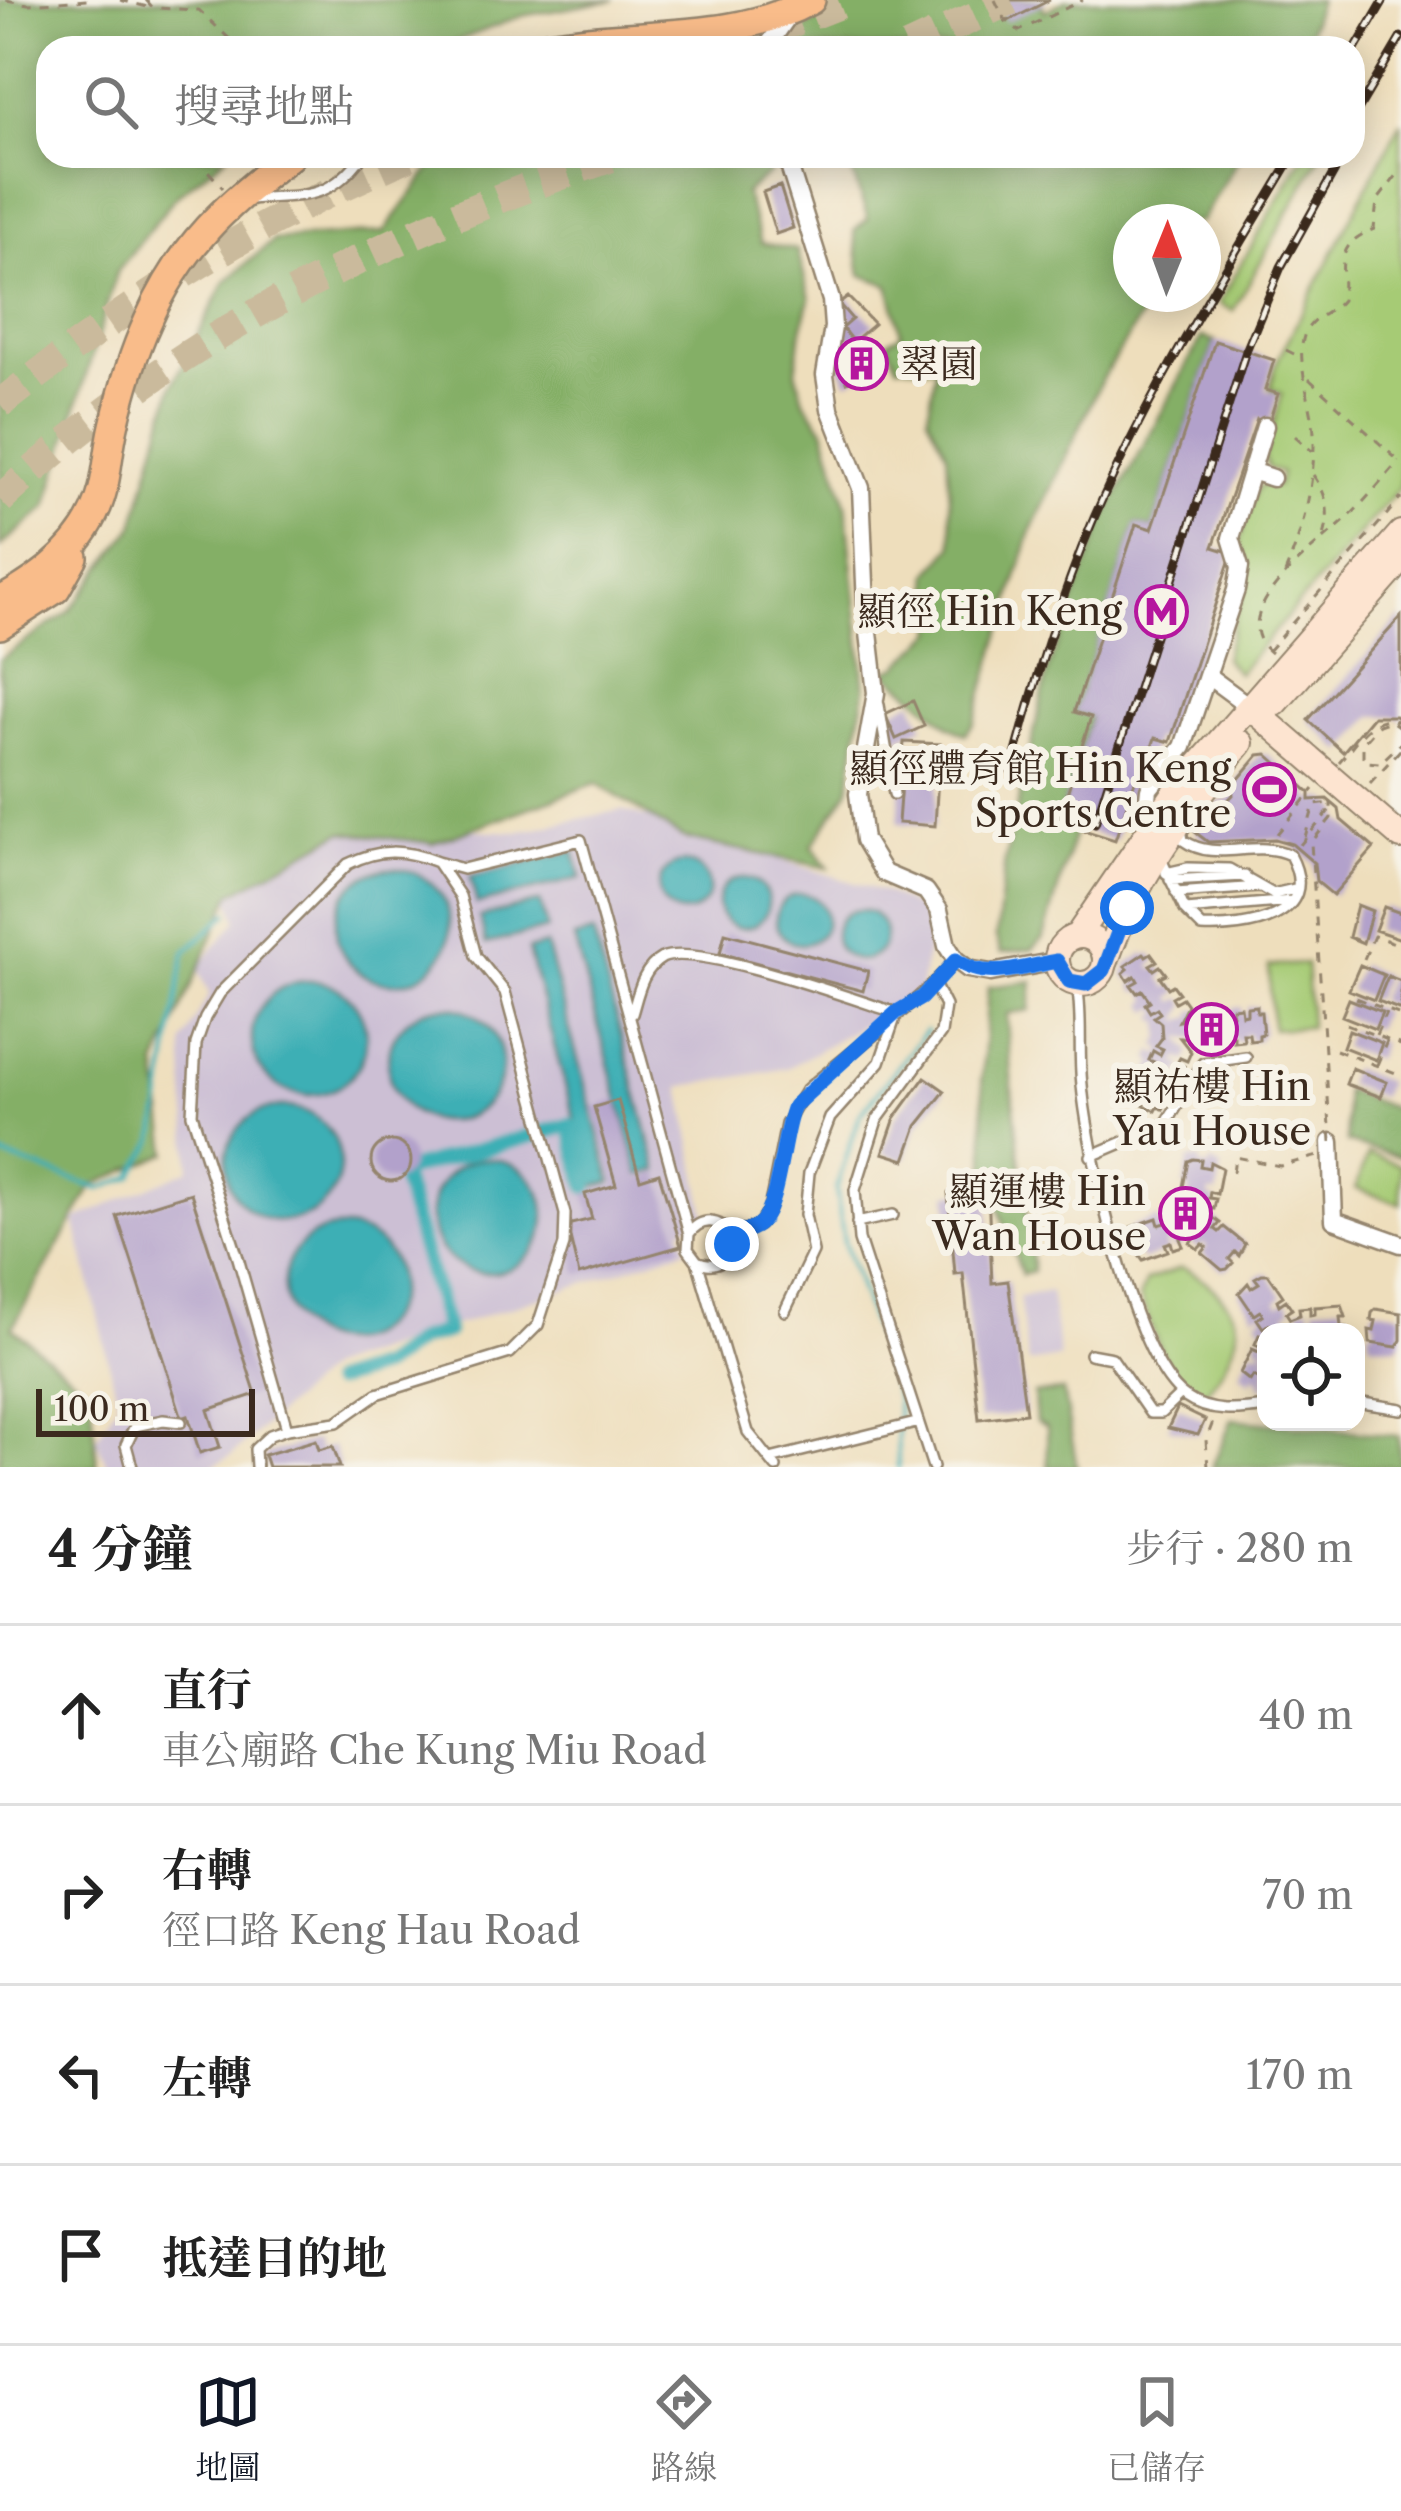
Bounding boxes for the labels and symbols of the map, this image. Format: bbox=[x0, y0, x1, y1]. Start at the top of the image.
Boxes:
north arrow bbox=[1113, 204, 1221, 312]
building icon: 翠園 bbox=[833, 336, 889, 392]
place label: 翠園 bbox=[900, 340, 978, 388]
metro station icon: 顯徑 Hin Keng bbox=[1133, 583, 1189, 639]
place label: 顯徑 Hin Keng bbox=[857, 587, 1122, 635]
place label: 顯徑體育館 Hin Keng Sports Centre bbox=[849, 744, 1231, 837]
sports icon: 顯徑體育館 Hin Keng Sports Centre bbox=[1242, 762, 1298, 818]
route start bbox=[1100, 881, 1154, 935]
building icon: 顯祐樓 Hin Yau House bbox=[1184, 1001, 1240, 1057]
place label: 顯祐樓 Hin Yau House bbox=[1112, 1062, 1311, 1155]
place label: 顯運樓 Hin Wan House bbox=[931, 1167, 1146, 1260]
building icon: 顯運樓 Hin Wan House bbox=[1157, 1185, 1213, 1241]
route end bbox=[705, 1217, 759, 1271]
scale bar bbox=[36, 1383, 255, 1436]

